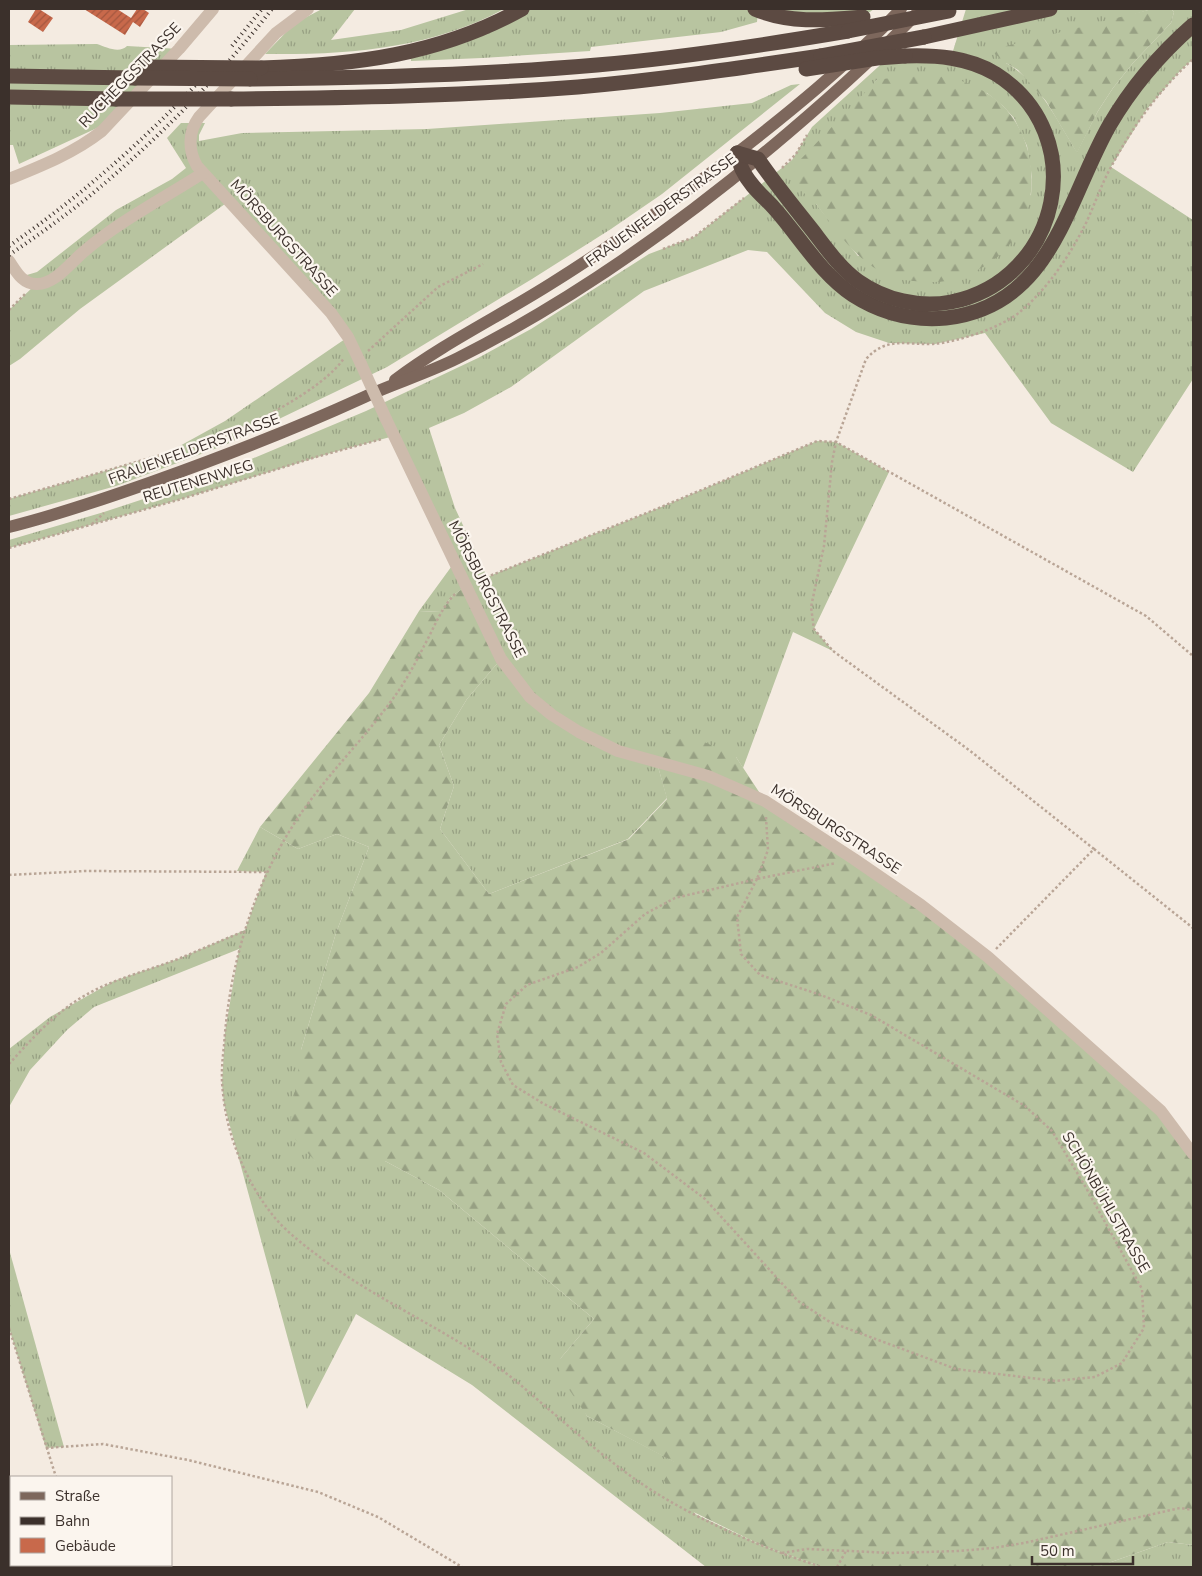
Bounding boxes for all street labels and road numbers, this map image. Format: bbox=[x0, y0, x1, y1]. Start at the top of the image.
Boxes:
street label: RUCHEGGSTRASSE bbox=[75, 18, 185, 132]
street label: FRAUENFELDERSTRASSE bbox=[582, 149, 740, 271]
street label: MÖRSBURGSTRASSE bbox=[226, 175, 342, 301]
street label: FRAUENFELDERSTRASSE bbox=[106, 409, 282, 489]
street label: REUTENENWEG bbox=[140, 455, 256, 507]
street label: MÖRSBURGSTRASSE bbox=[444, 517, 530, 661]
street label: MÖRSBURGSTRASSE bbox=[767, 779, 905, 879]
street label: SCHÖNBÜHLSTRASSE bbox=[1057, 1128, 1155, 1276]

